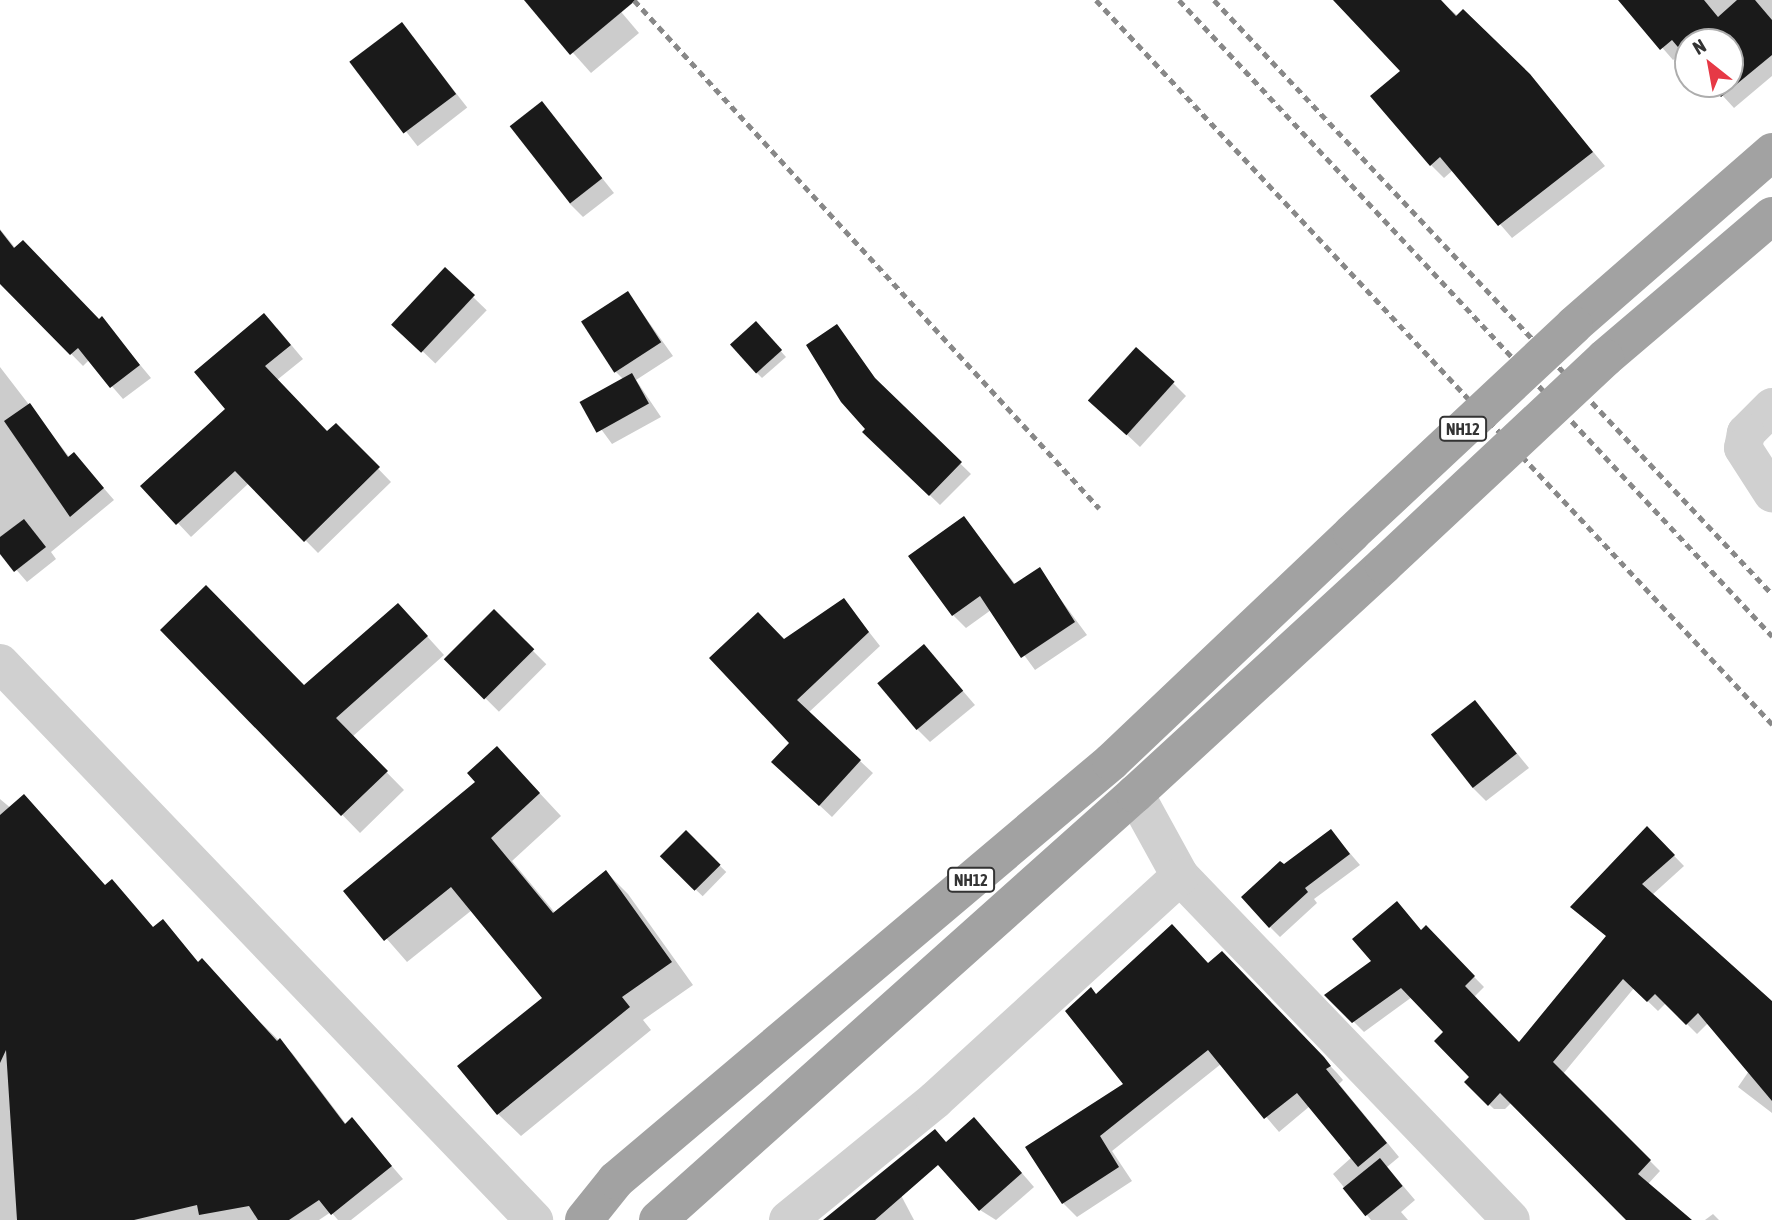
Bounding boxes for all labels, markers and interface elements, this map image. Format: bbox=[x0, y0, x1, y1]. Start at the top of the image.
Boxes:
north arrow bbox=[1674, 28, 1744, 98]
text: N bbox=[1689, 34, 1710, 59]
road number: NH12 bbox=[1438, 416, 1488, 442]
road number: NH12 bbox=[946, 867, 996, 892]

